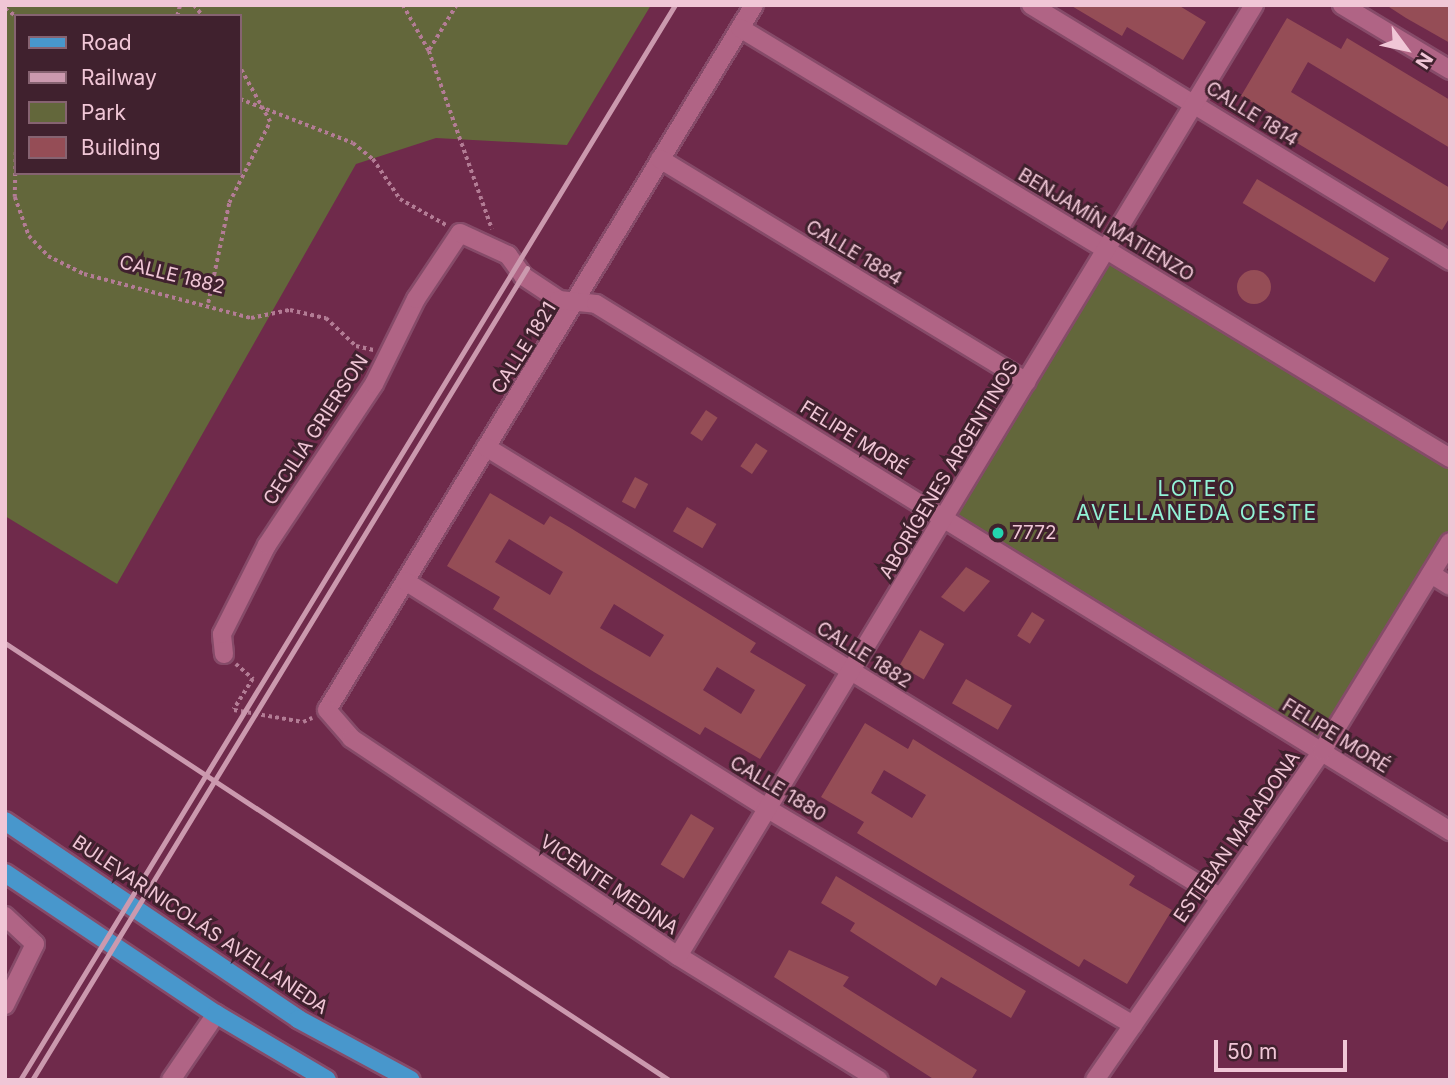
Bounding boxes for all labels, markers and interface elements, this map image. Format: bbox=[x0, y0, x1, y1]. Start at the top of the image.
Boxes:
legend bbox=[14, 14, 242, 175]
north arrow bbox=[1371, 14, 1441, 84]
text: Road bbox=[81, 30, 132, 55]
text: N bbox=[1410, 48, 1438, 73]
text: Railway bbox=[81, 65, 157, 90]
street label: CALLE 1814 bbox=[1202, 77, 1302, 151]
text: Park bbox=[81, 100, 126, 125]
text: Building bbox=[81, 135, 161, 160]
street label: BENJAMÍN MATIENZO bbox=[1014, 163, 1198, 287]
street label: CALLE 1884 bbox=[802, 215, 906, 291]
street label: CALLE 1882 bbox=[117, 251, 227, 299]
street label: CALLE 1821 bbox=[487, 298, 561, 398]
street label: CECILIA GRIERSON bbox=[259, 351, 373, 509]
street label: ABORÍGENES ARGENTINOS bbox=[875, 357, 1023, 583]
street label: FELIPE MORÉ bbox=[796, 396, 912, 480]
district label: LOTEO AVELLANEDA OESTE bbox=[1078, 476, 1316, 526]
place label: 7772 bbox=[1012, 522, 1057, 544]
marker: 7772 bbox=[990, 525, 1006, 541]
street label: CALLE 1882 bbox=[812, 617, 916, 693]
street label: FELIPE MORÉ bbox=[1278, 694, 1394, 778]
street label: ESTEBAN MARADONA bbox=[1169, 747, 1305, 927]
street label: CALLE 1880 bbox=[726, 751, 830, 827]
street label: VICENTE MEDINA bbox=[536, 830, 682, 940]
street label: BULEVAR NICOLÁS AVELLANEDA bbox=[68, 831, 332, 1019]
scale bar bbox=[1217, 1026, 1350, 1070]
text: 50 m bbox=[1227, 1039, 1277, 1064]

